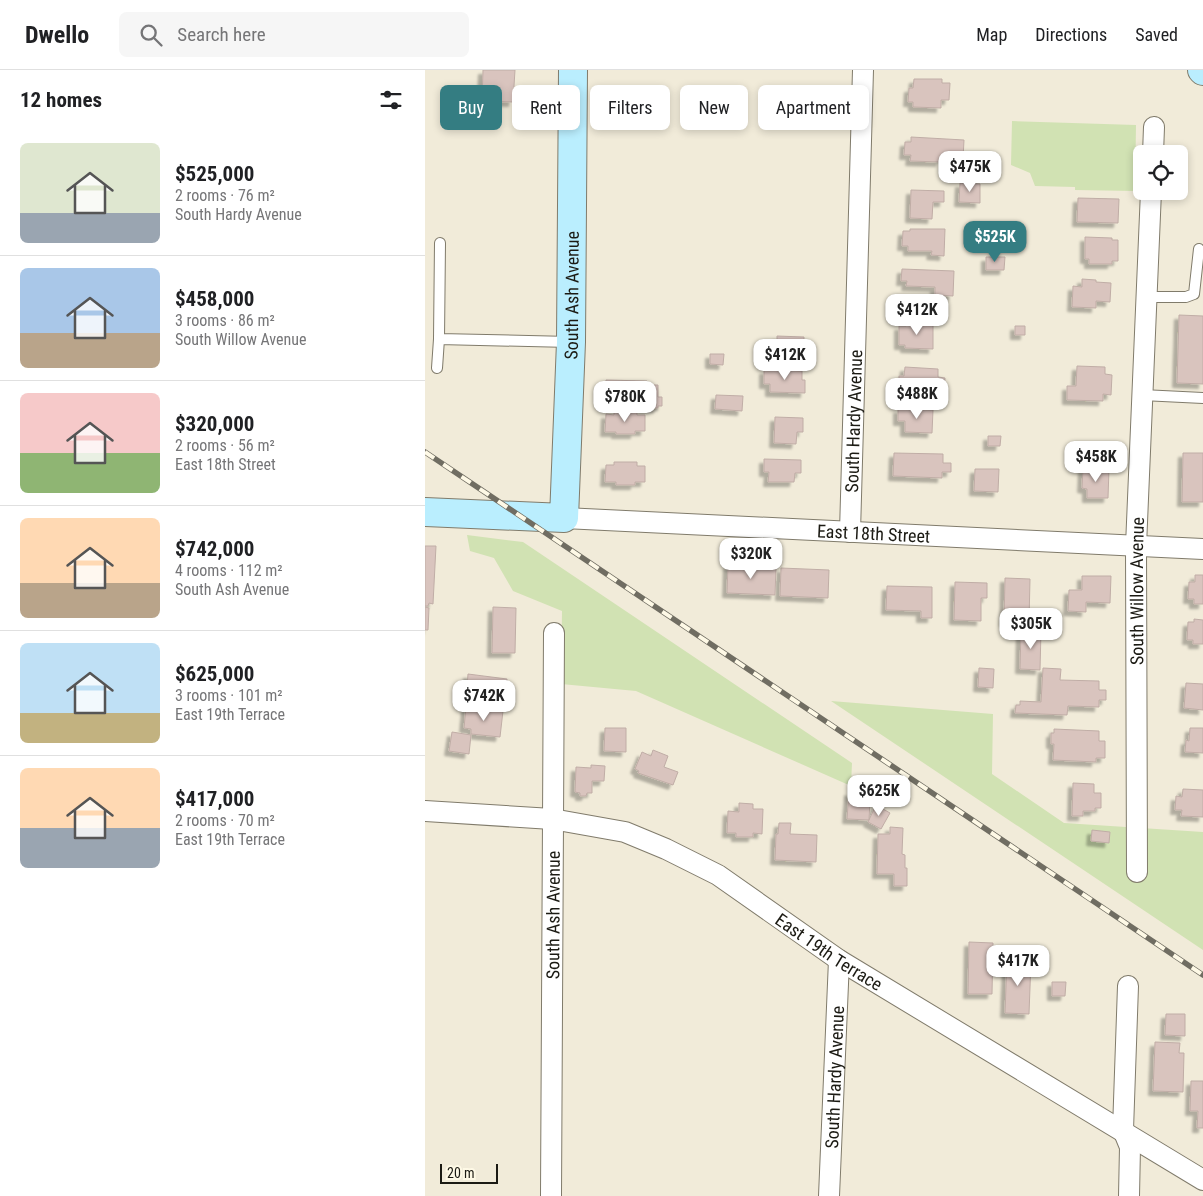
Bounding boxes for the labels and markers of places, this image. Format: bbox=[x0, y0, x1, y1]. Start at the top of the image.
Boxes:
pin: $475K bbox=[935, 150, 1005, 193]
pin: $525K bbox=[960, 220, 1030, 263]
pin: $412K bbox=[882, 294, 952, 336]
pin: $412K bbox=[750, 338, 820, 381]
pin: $488K bbox=[882, 378, 952, 420]
pin: $780K bbox=[590, 380, 660, 423]
pin: $458K bbox=[1061, 440, 1131, 483]
pin: $320K bbox=[716, 538, 786, 580]
pin: $305K bbox=[996, 608, 1066, 650]
pin: $742K bbox=[449, 680, 519, 722]
pin: $625K bbox=[844, 774, 914, 817]
pin: $417K bbox=[983, 944, 1053, 987]

